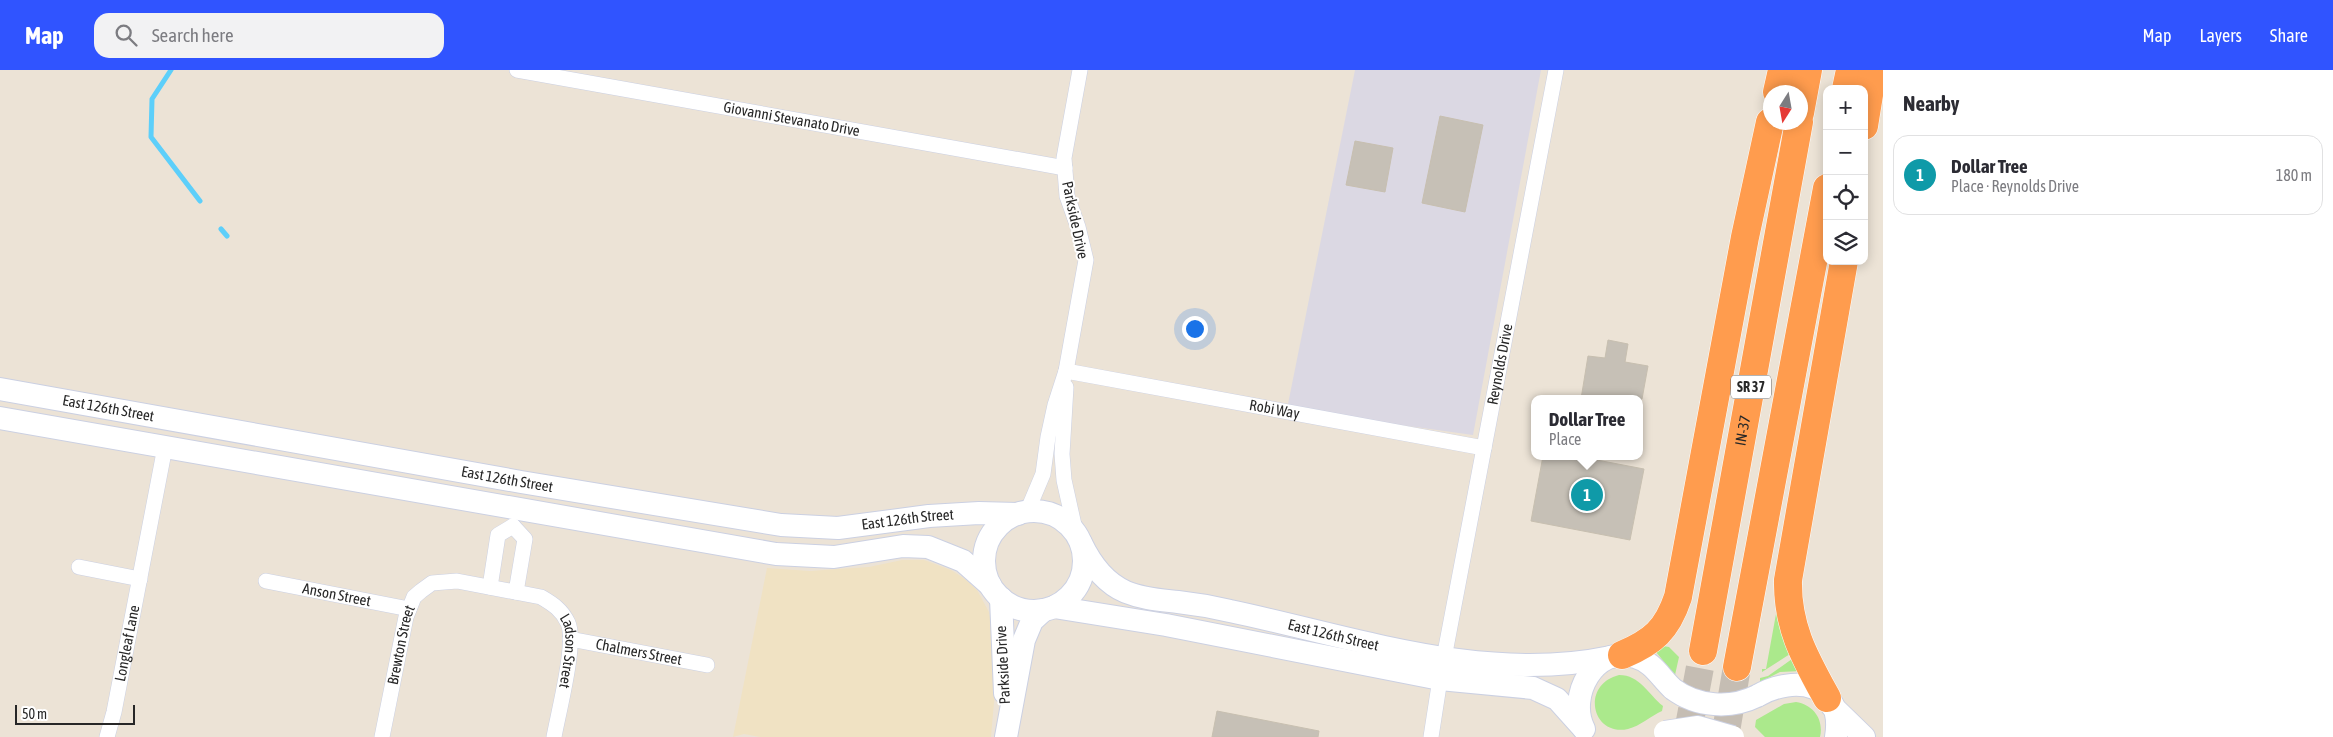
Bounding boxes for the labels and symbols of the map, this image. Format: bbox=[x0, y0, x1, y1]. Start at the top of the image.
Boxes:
north arrow bbox=[1763, 85, 1808, 130]
street label: Giovanni Stevanato Drive bbox=[722, 98, 861, 139]
street label: Parkside Drive bbox=[1059, 180, 1092, 260]
your location bbox=[1182, 316, 1208, 342]
street label: Reynolds Drive bbox=[1483, 322, 1516, 406]
road number: SR 37 bbox=[1731, 376, 1771, 398]
street label: East 126th Street bbox=[61, 391, 156, 424]
street label: Robi Way bbox=[1248, 396, 1301, 422]
street label: IN-37 bbox=[1731, 414, 1754, 447]
street label: East 126th Street bbox=[460, 462, 554, 495]
pin: 1 bbox=[1571, 476, 1603, 514]
street label: East 126th Street bbox=[860, 506, 954, 533]
street label: Anson Street bbox=[301, 579, 372, 609]
street label: Longleaf Lane bbox=[111, 603, 142, 683]
street label: Brewton Street bbox=[384, 603, 418, 686]
street label: Ladson Street bbox=[556, 610, 579, 690]
street label: East 126th Street bbox=[1286, 616, 1381, 654]
street label: Parkside Drive bbox=[992, 625, 1013, 705]
street label: Chalmers Street bbox=[594, 635, 683, 668]
scale bar bbox=[15, 702, 135, 725]

